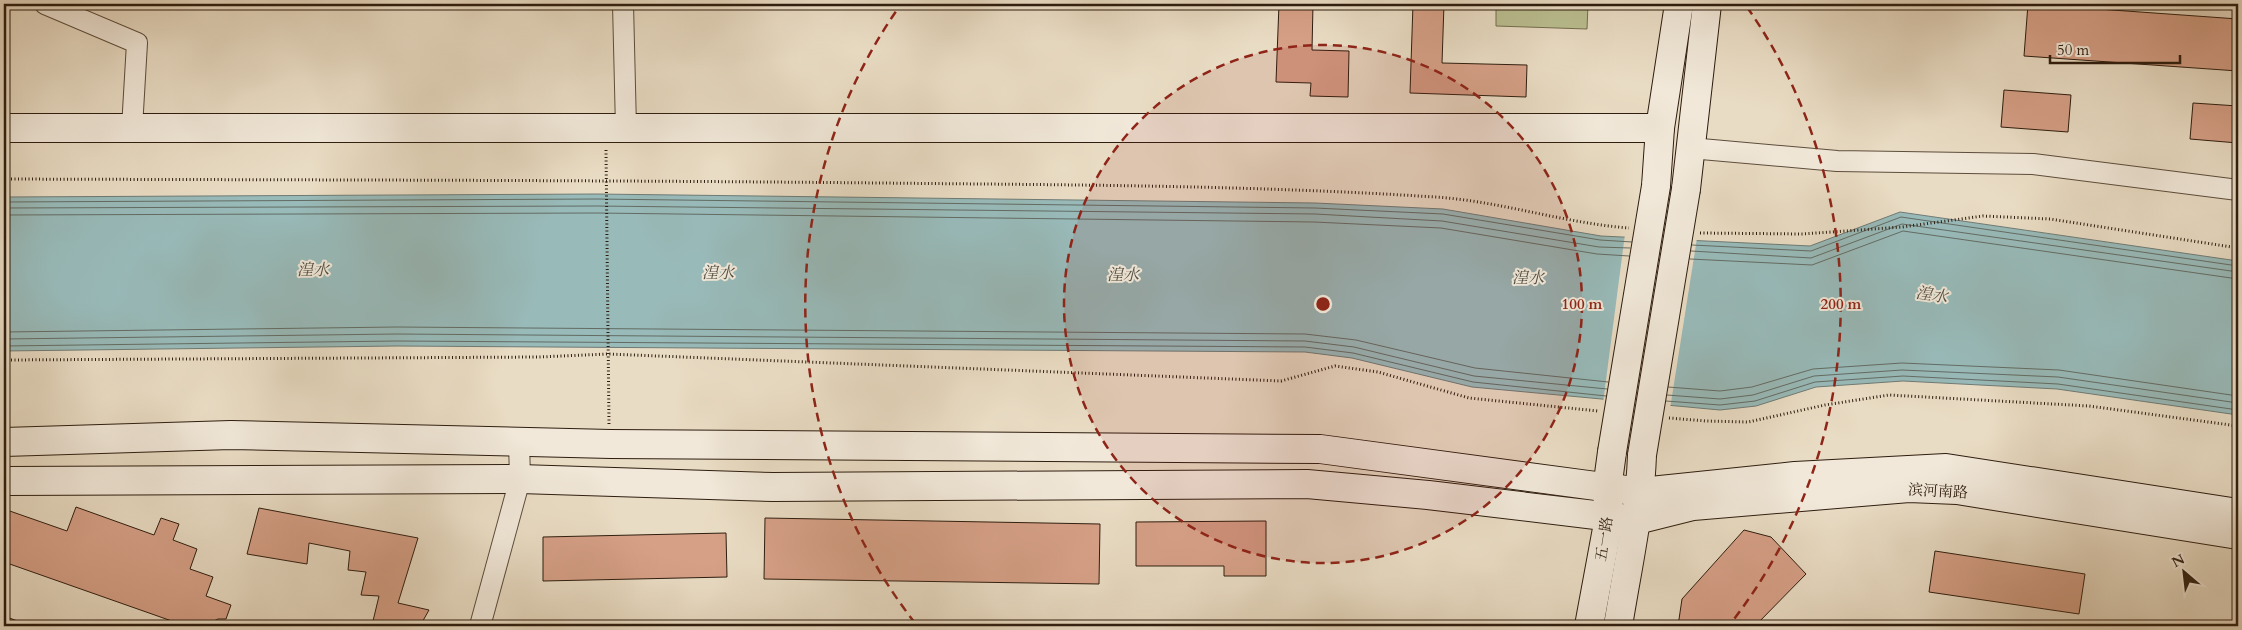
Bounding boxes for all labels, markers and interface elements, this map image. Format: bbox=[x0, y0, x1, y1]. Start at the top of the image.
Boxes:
scale bar bbox=[2050, 32, 2180, 64]
text: 50 m bbox=[2057, 40, 2089, 60]
water label: 湟水 bbox=[297, 259, 331, 281]
water label: 湟水 bbox=[702, 262, 736, 284]
water label: 湟水 bbox=[1107, 264, 1141, 286]
water label: 湟水 bbox=[1512, 267, 1546, 289]
water label: 湟水 bbox=[1914, 282, 1951, 309]
text: 100 m bbox=[1562, 294, 1603, 314]
text: 200 m bbox=[1821, 294, 1862, 314]
centre of rings bbox=[1314, 295, 1332, 313]
street label: 滨河南路 bbox=[1908, 479, 1968, 503]
street label: 五一路 bbox=[1591, 515, 1617, 563]
north arrow bbox=[2160, 548, 2210, 598]
text: N bbox=[2168, 550, 2188, 572]

